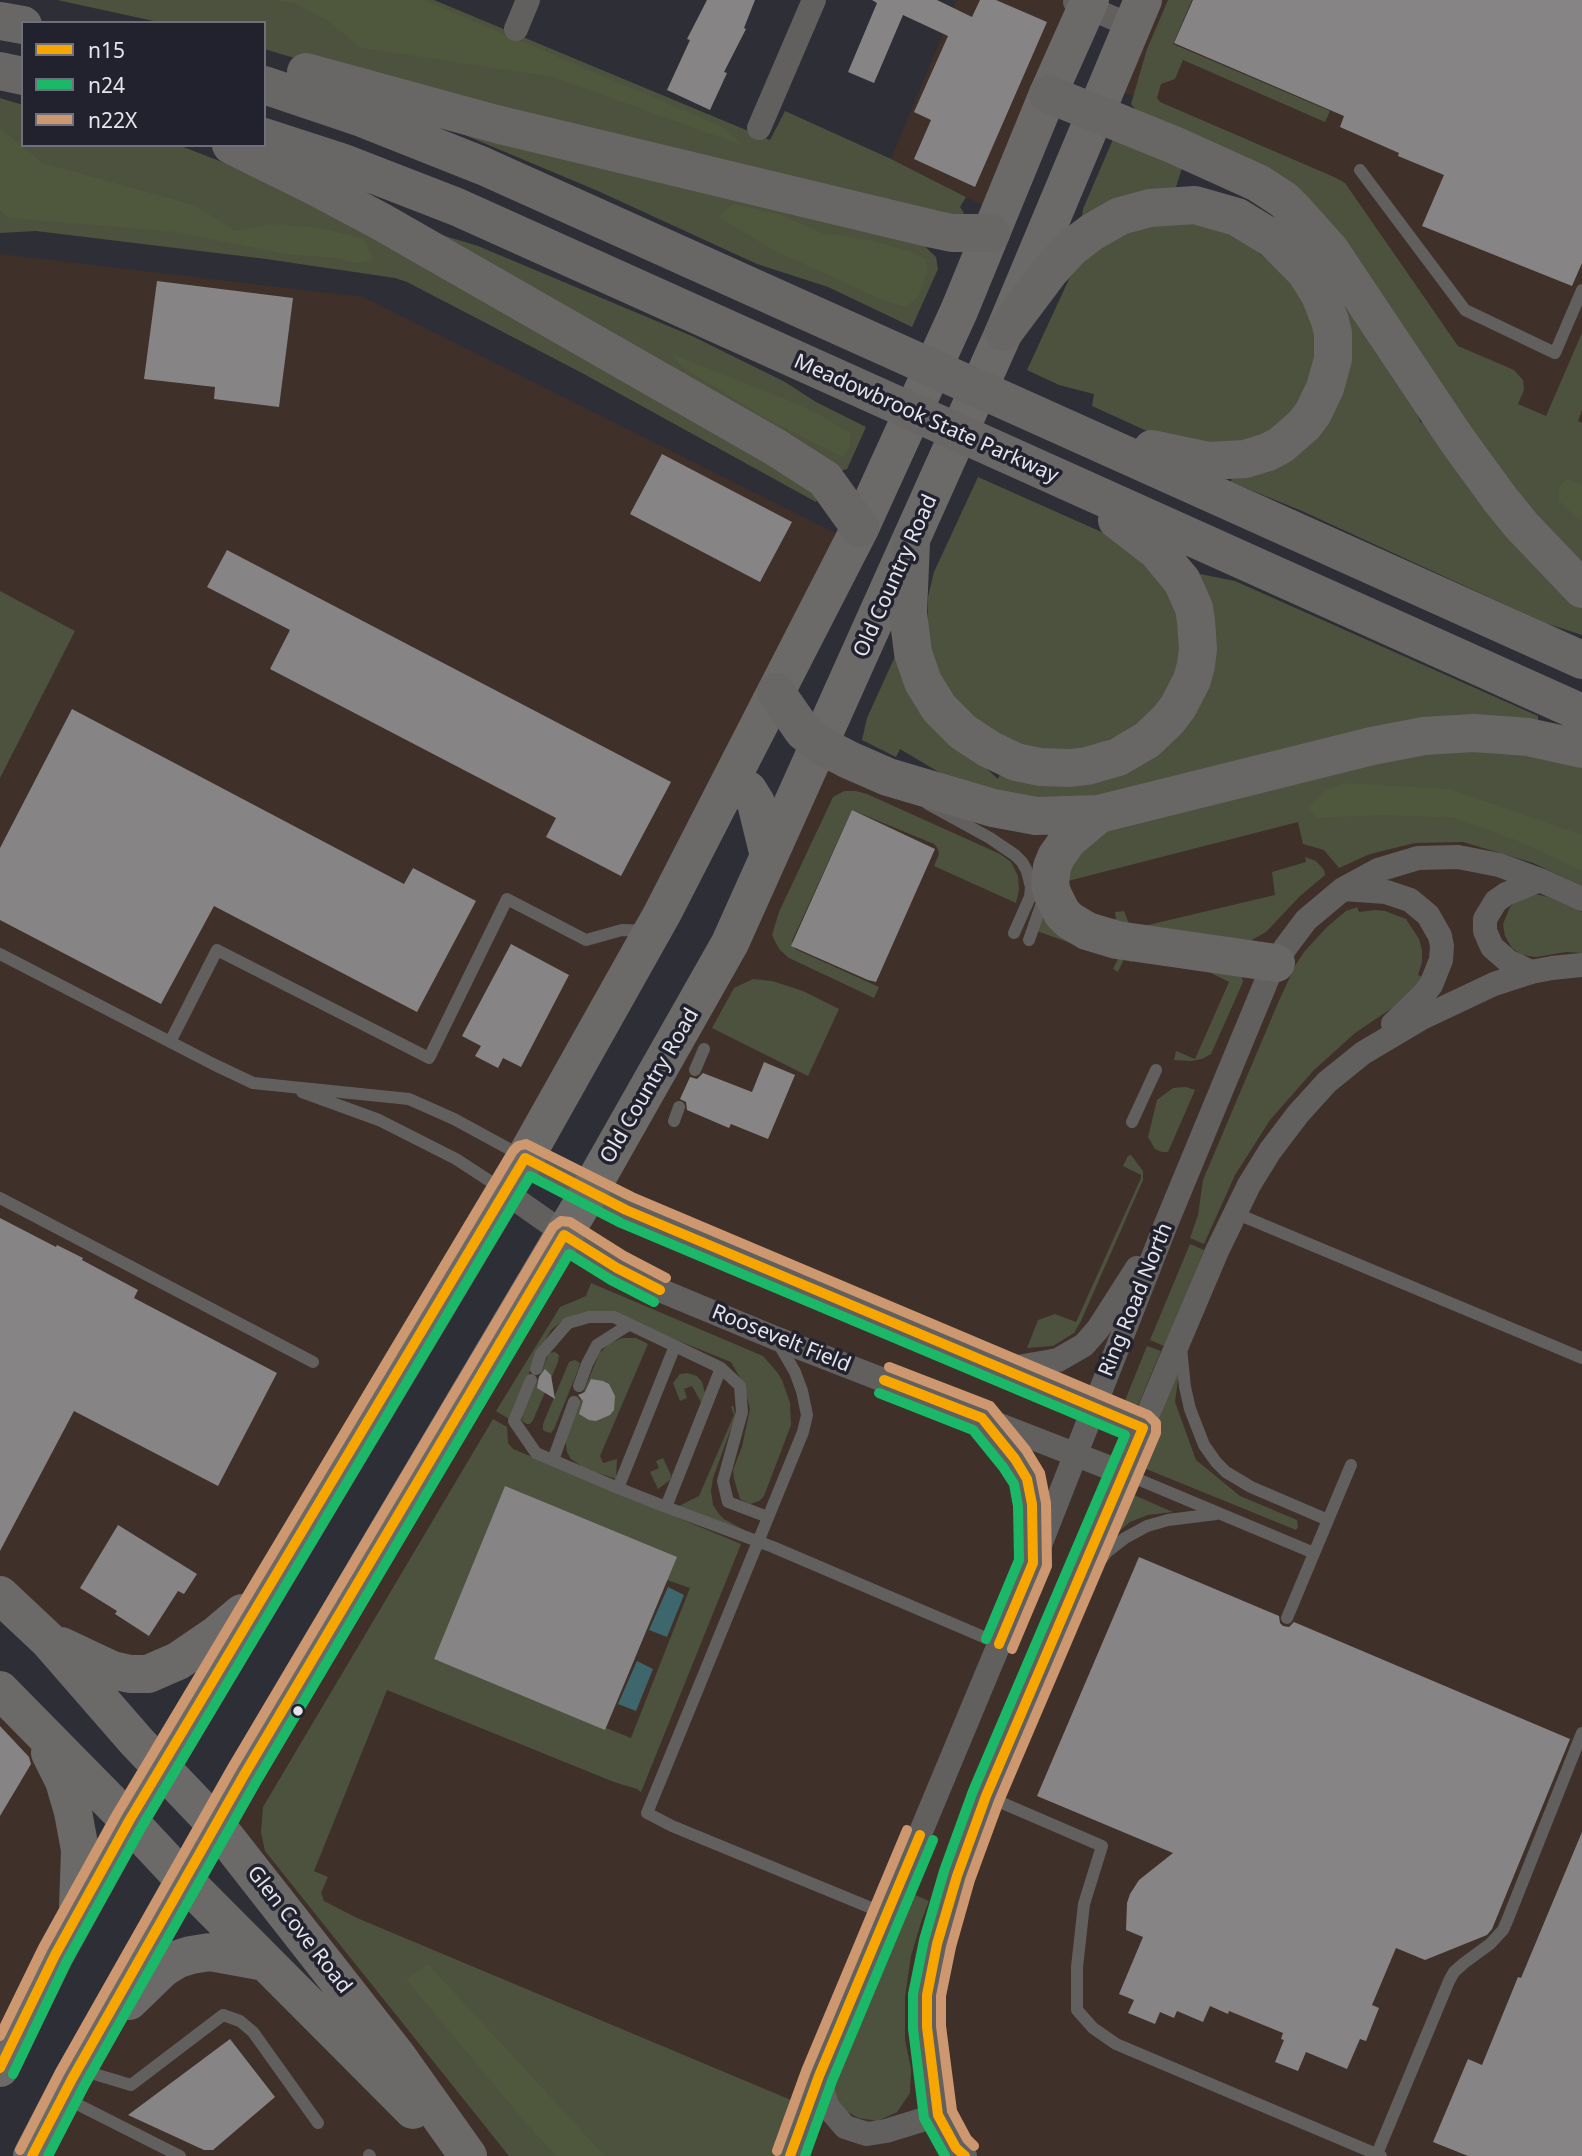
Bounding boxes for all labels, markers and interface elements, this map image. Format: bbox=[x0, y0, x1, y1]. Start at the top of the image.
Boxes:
legend bbox=[21, 21, 266, 147]
text: n15 bbox=[88, 36, 125, 64]
text: n24 bbox=[88, 71, 125, 99]
text: n22X bbox=[88, 106, 137, 134]
street label: Meadowbrook State Parkway bbox=[790, 349, 1062, 489]
street label: Old Country Road bbox=[849, 491, 943, 661]
street label: Old Country Road bbox=[595, 1004, 705, 1168]
street label: Ring Road North bbox=[1094, 1219, 1178, 1381]
street label: Roosevelt Field bbox=[708, 1300, 854, 1378]
unlabelled marker bbox=[291, 1704, 305, 1718]
street label: Glen Cove Road bbox=[241, 1861, 357, 1999]

